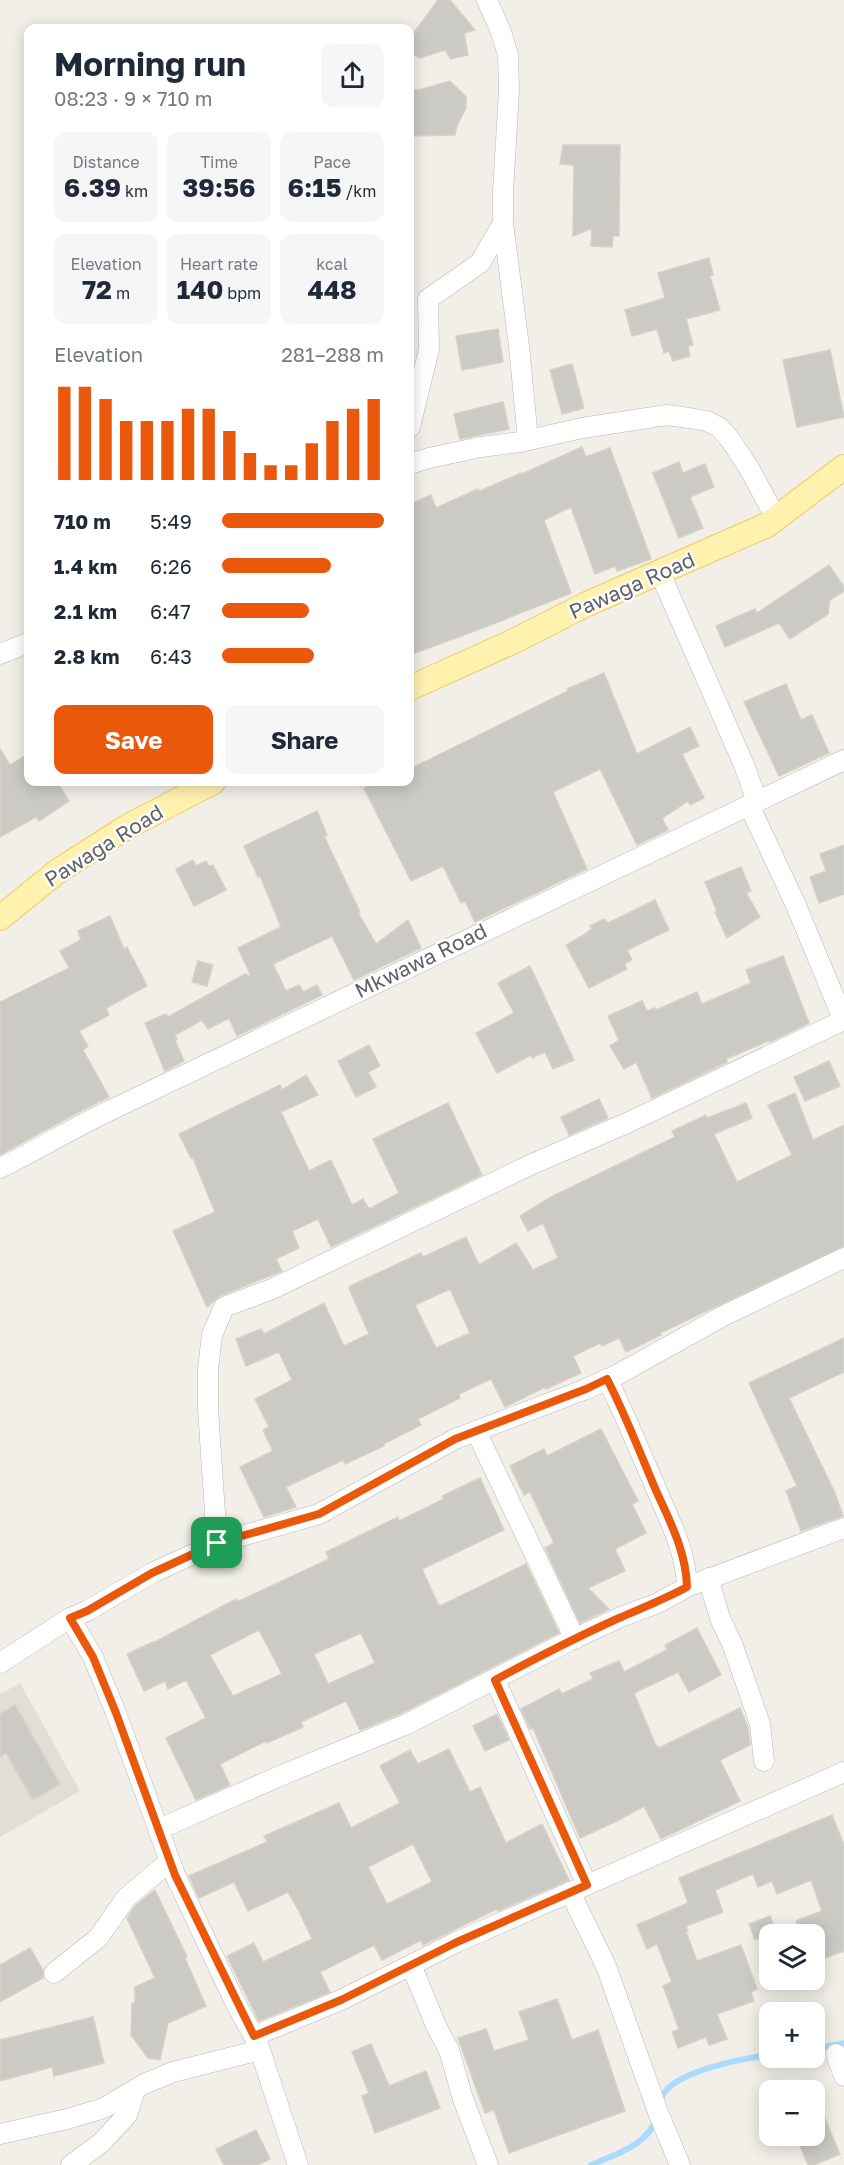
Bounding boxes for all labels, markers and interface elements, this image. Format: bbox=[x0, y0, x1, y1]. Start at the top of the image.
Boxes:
text: Morning run bbox=[54, 44, 246, 83]
button: share bbox=[321, 44, 384, 107]
text: 08:23 · 9 × 710 m bbox=[54, 86, 212, 110]
text: Distance bbox=[72, 152, 140, 172]
text: Time bbox=[200, 152, 238, 172]
text: Pace bbox=[313, 152, 351, 172]
text: 6.39 bbox=[64, 172, 121, 203]
text: 39:56 bbox=[182, 172, 256, 203]
text: 6:15 bbox=[288, 172, 342, 203]
text: km bbox=[121, 181, 148, 201]
text: /km bbox=[342, 181, 376, 201]
text: Elevation bbox=[70, 254, 142, 274]
text: Heart rate bbox=[180, 254, 258, 274]
text: kcal bbox=[316, 254, 348, 274]
text: 72 bbox=[82, 274, 112, 305]
text: 140 bbox=[177, 274, 223, 305]
text: 448 bbox=[307, 274, 357, 305]
text: m bbox=[112, 283, 130, 303]
text: bpm bbox=[223, 283, 261, 303]
text: Elevation bbox=[54, 342, 143, 366]
text: 281–288 m bbox=[281, 342, 384, 366]
text: 710 m bbox=[54, 509, 111, 533]
text: 5:49 bbox=[150, 509, 192, 533]
street label: Pawaga Road bbox=[565, 546, 699, 624]
text: 1.4 km bbox=[54, 554, 117, 578]
text: 6:26 bbox=[150, 554, 192, 578]
text: 2.1 km bbox=[54, 599, 117, 623]
text: 6:47 bbox=[150, 599, 191, 623]
text: 2.8 km bbox=[54, 644, 120, 668]
text: 6:43 bbox=[150, 644, 192, 668]
button: Save bbox=[54, 705, 213, 774]
button: Share bbox=[225, 705, 384, 774]
street label: Pawaga Road bbox=[39, 798, 168, 892]
street label: Mkwawa Road bbox=[350, 917, 491, 1003]
pin bbox=[191, 1517, 242, 1568]
icon: arrive bbox=[200, 1526, 233, 1559]
map controls bbox=[759, 1924, 825, 2146]
button: layers bbox=[759, 1924, 825, 1990]
button: + bbox=[759, 2002, 825, 2068]
button: − bbox=[759, 2080, 825, 2146]

